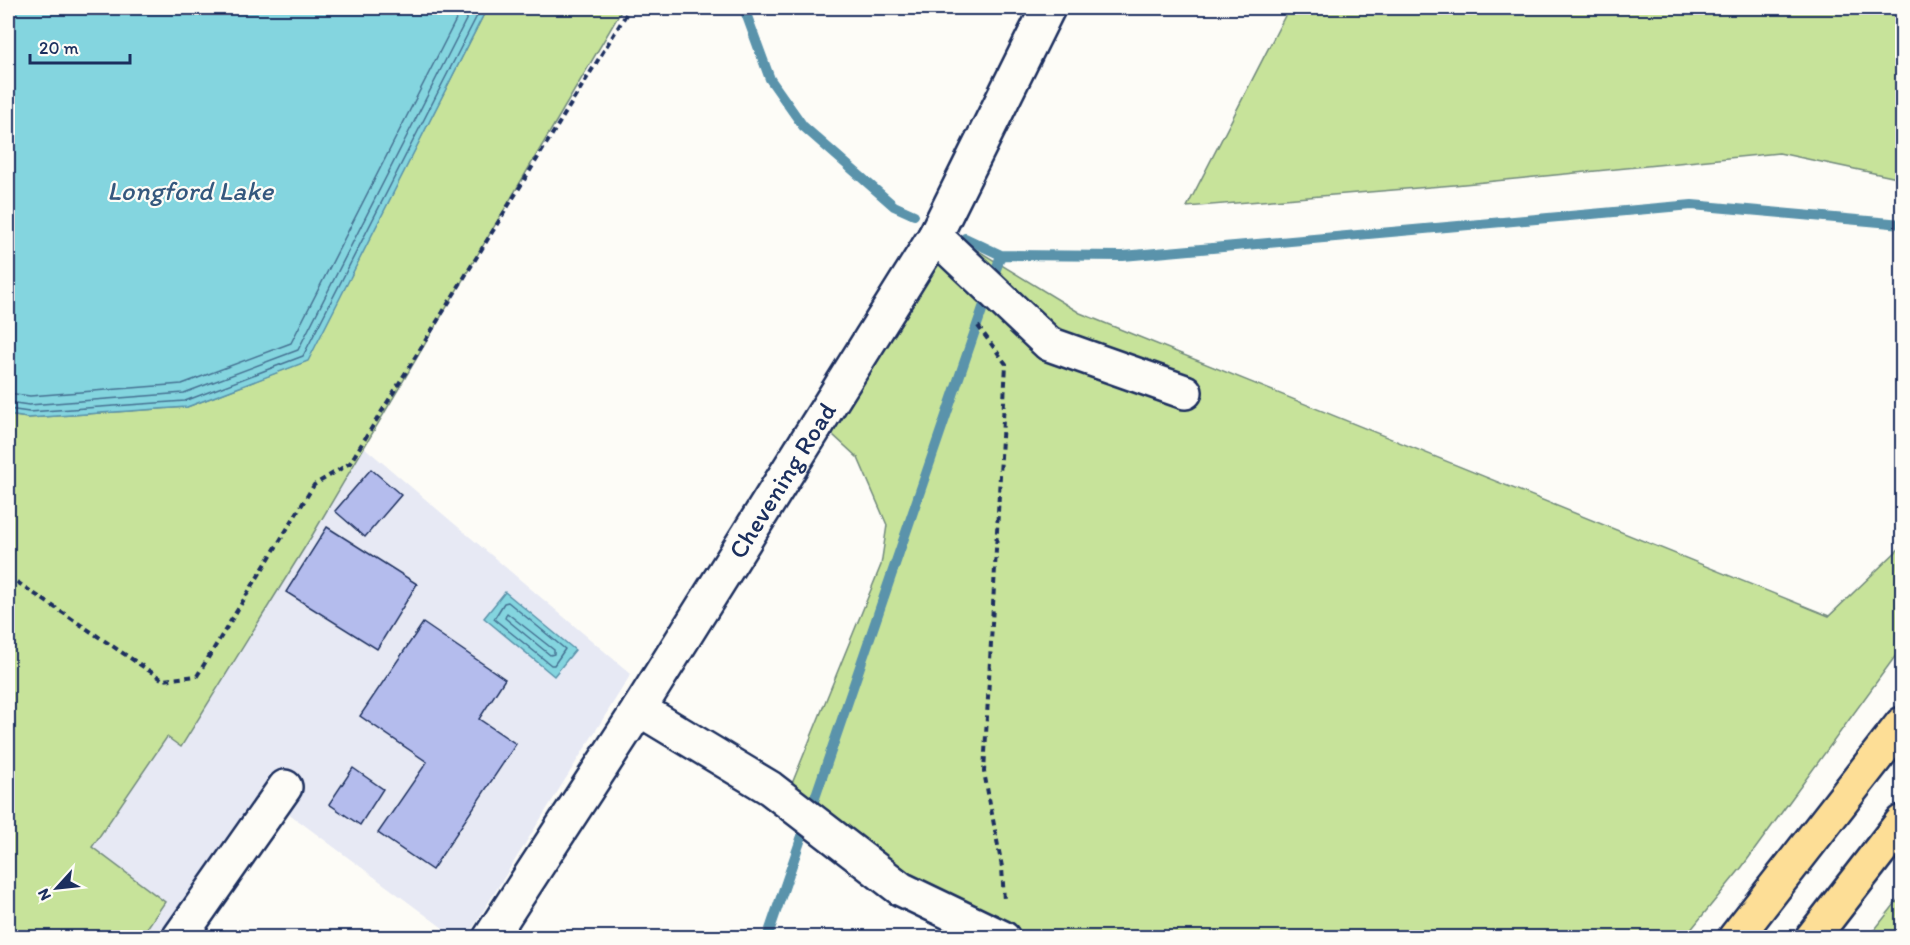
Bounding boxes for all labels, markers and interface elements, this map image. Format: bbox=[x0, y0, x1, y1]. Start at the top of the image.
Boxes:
scale bar bbox=[30, 27, 130, 65]
text: 20 m bbox=[39, 37, 79, 59]
water label: Longford Lake bbox=[107, 174, 274, 207]
street label: Chevening Road bbox=[721, 396, 843, 564]
north arrow bbox=[27, 858, 87, 918]
text: N bbox=[33, 885, 55, 904]

